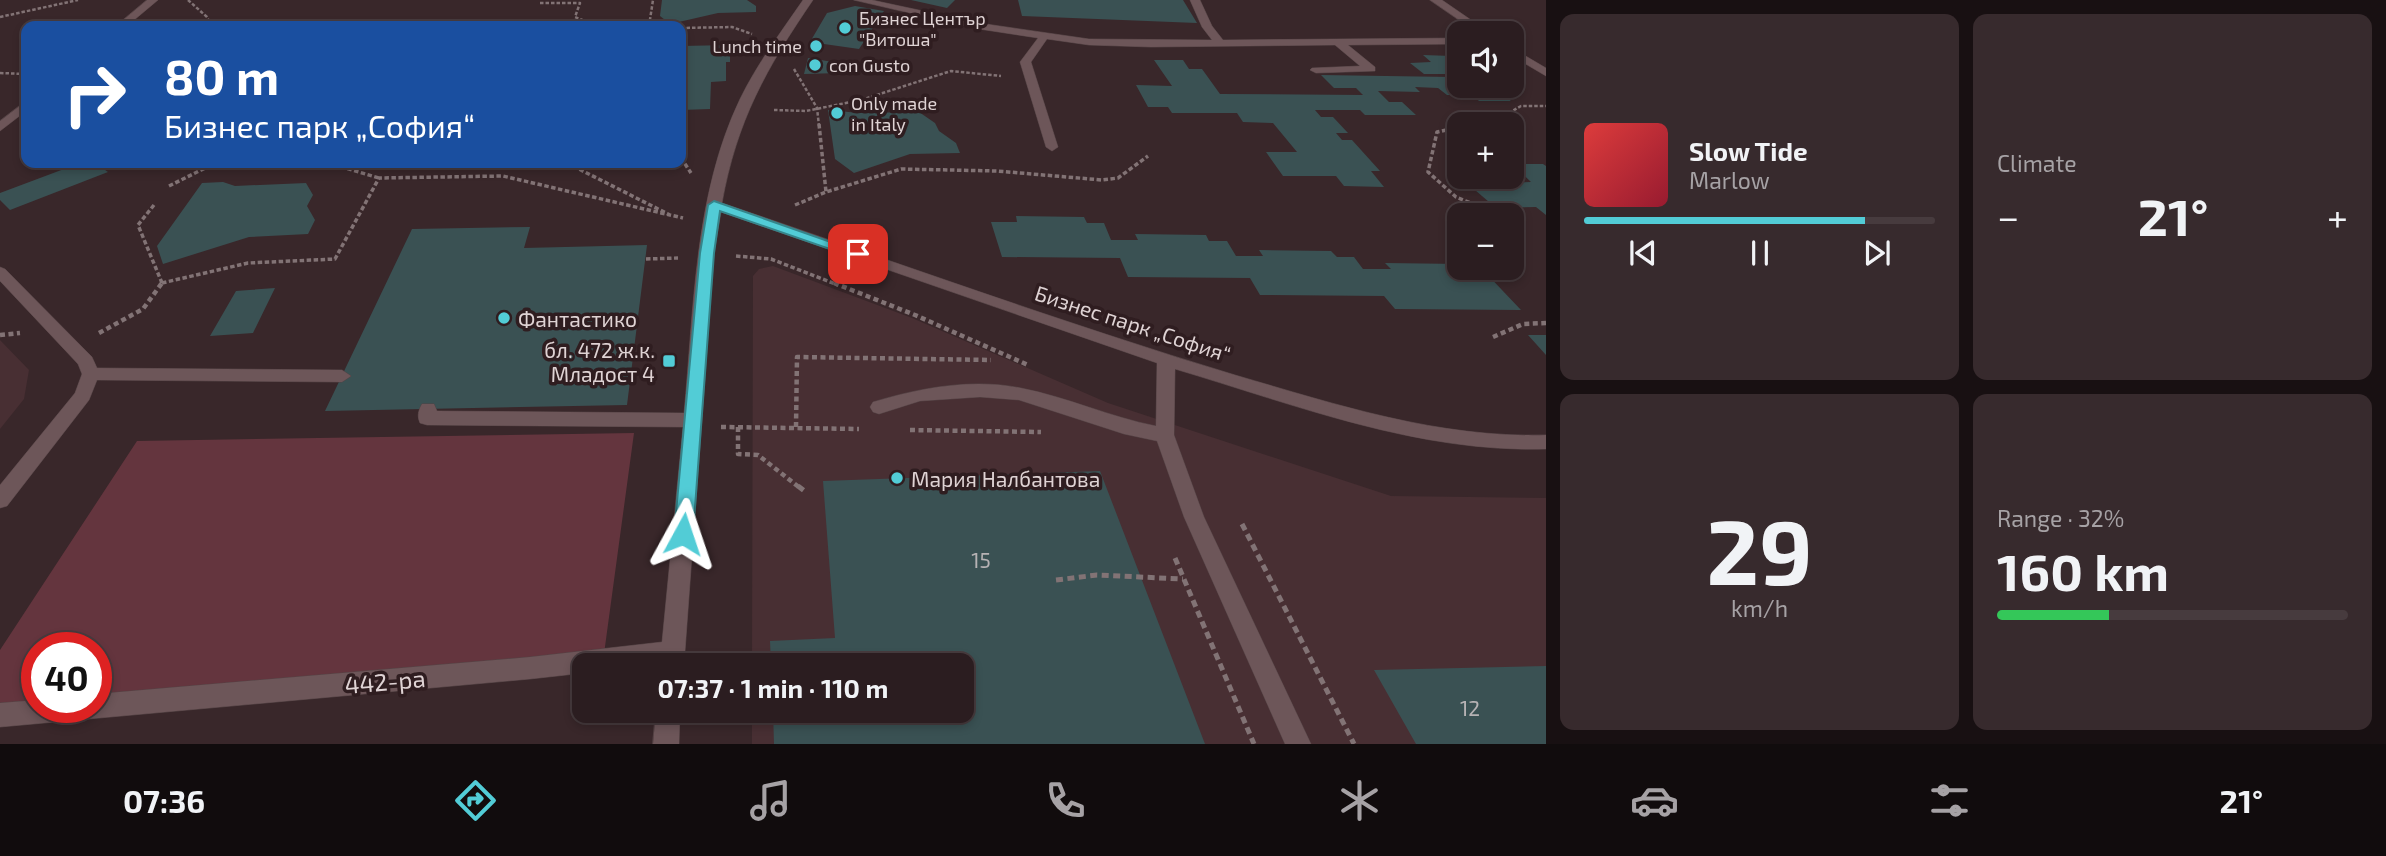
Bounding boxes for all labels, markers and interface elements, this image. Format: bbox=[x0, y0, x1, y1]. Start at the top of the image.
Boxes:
place label: Бизнес Център "Витоша" bbox=[859, 7, 986, 50]
marker: Бизнес Център "Витоша" bbox=[837, 20, 853, 36]
map controls bbox=[1447, 21, 1524, 280]
button: sound bbox=[1447, 21, 1524, 98]
place label: Lunch time bbox=[712, 35, 802, 57]
marker: Lunch time bbox=[808, 38, 824, 54]
text: 80 m bbox=[164, 46, 279, 105]
icon: right bbox=[49, 49, 140, 140]
place label: con Gusto bbox=[829, 54, 910, 76]
marker: con Gusto bbox=[807, 57, 823, 73]
place label: Only made in Italy bbox=[851, 92, 937, 135]
marker: Only made in Italy bbox=[829, 105, 845, 121]
text: Бизнес парк „София“ bbox=[164, 106, 475, 144]
button: + bbox=[1447, 112, 1524, 189]
text: Slow Tide bbox=[1689, 135, 1808, 166]
text: Climate bbox=[1997, 149, 2077, 177]
text: Marlow bbox=[1689, 166, 1770, 194]
text: 21° bbox=[2138, 184, 2208, 246]
text: − bbox=[1997, 193, 2019, 239]
text: + bbox=[2327, 193, 2348, 239]
button: − bbox=[1447, 203, 1524, 280]
pin bbox=[828, 224, 888, 284]
icon: previous bbox=[1624, 234, 1662, 272]
icon: pause bbox=[1741, 234, 1779, 272]
icon: next bbox=[1858, 234, 1896, 272]
icon: arrive bbox=[839, 235, 877, 273]
street label: Бизнес парк „София“ bbox=[1032, 280, 1234, 366]
place label: Фантастико bbox=[518, 306, 637, 331]
marker: Фантастико bbox=[496, 310, 512, 326]
place label: бл. 472 ж.к. Младост 4 bbox=[544, 337, 655, 386]
marker: бл. 472 ж.к. Младост 4 bbox=[661, 353, 677, 369]
place label: Мария Налбантова bbox=[911, 466, 1100, 491]
marker: Мария Налбантова bbox=[889, 470, 905, 486]
text: 29 bbox=[1706, 494, 1813, 603]
position arrow bbox=[646, 497, 720, 571]
text: Range · 32% bbox=[1997, 504, 2124, 532]
text: 160 km bbox=[1997, 539, 2169, 601]
house number: 15 bbox=[971, 547, 991, 572]
text: km/h bbox=[1731, 594, 1788, 622]
speed limit sign: 40 bbox=[21, 632, 112, 723]
street label: 442-ра bbox=[343, 663, 427, 699]
text: 07:37 · 1 min · 110 m bbox=[658, 672, 888, 703]
house number: 12 bbox=[1460, 695, 1480, 720]
icon: directions bbox=[451, 776, 500, 825]
icon: music bbox=[746, 776, 795, 825]
icon: phone bbox=[1041, 776, 1090, 825]
icon: climate bbox=[1335, 776, 1384, 825]
icon: car bbox=[1630, 776, 1679, 825]
icon: filters bbox=[1925, 776, 1974, 825]
text: 07:36 bbox=[123, 781, 205, 819]
text: 21° bbox=[2220, 781, 2263, 819]

